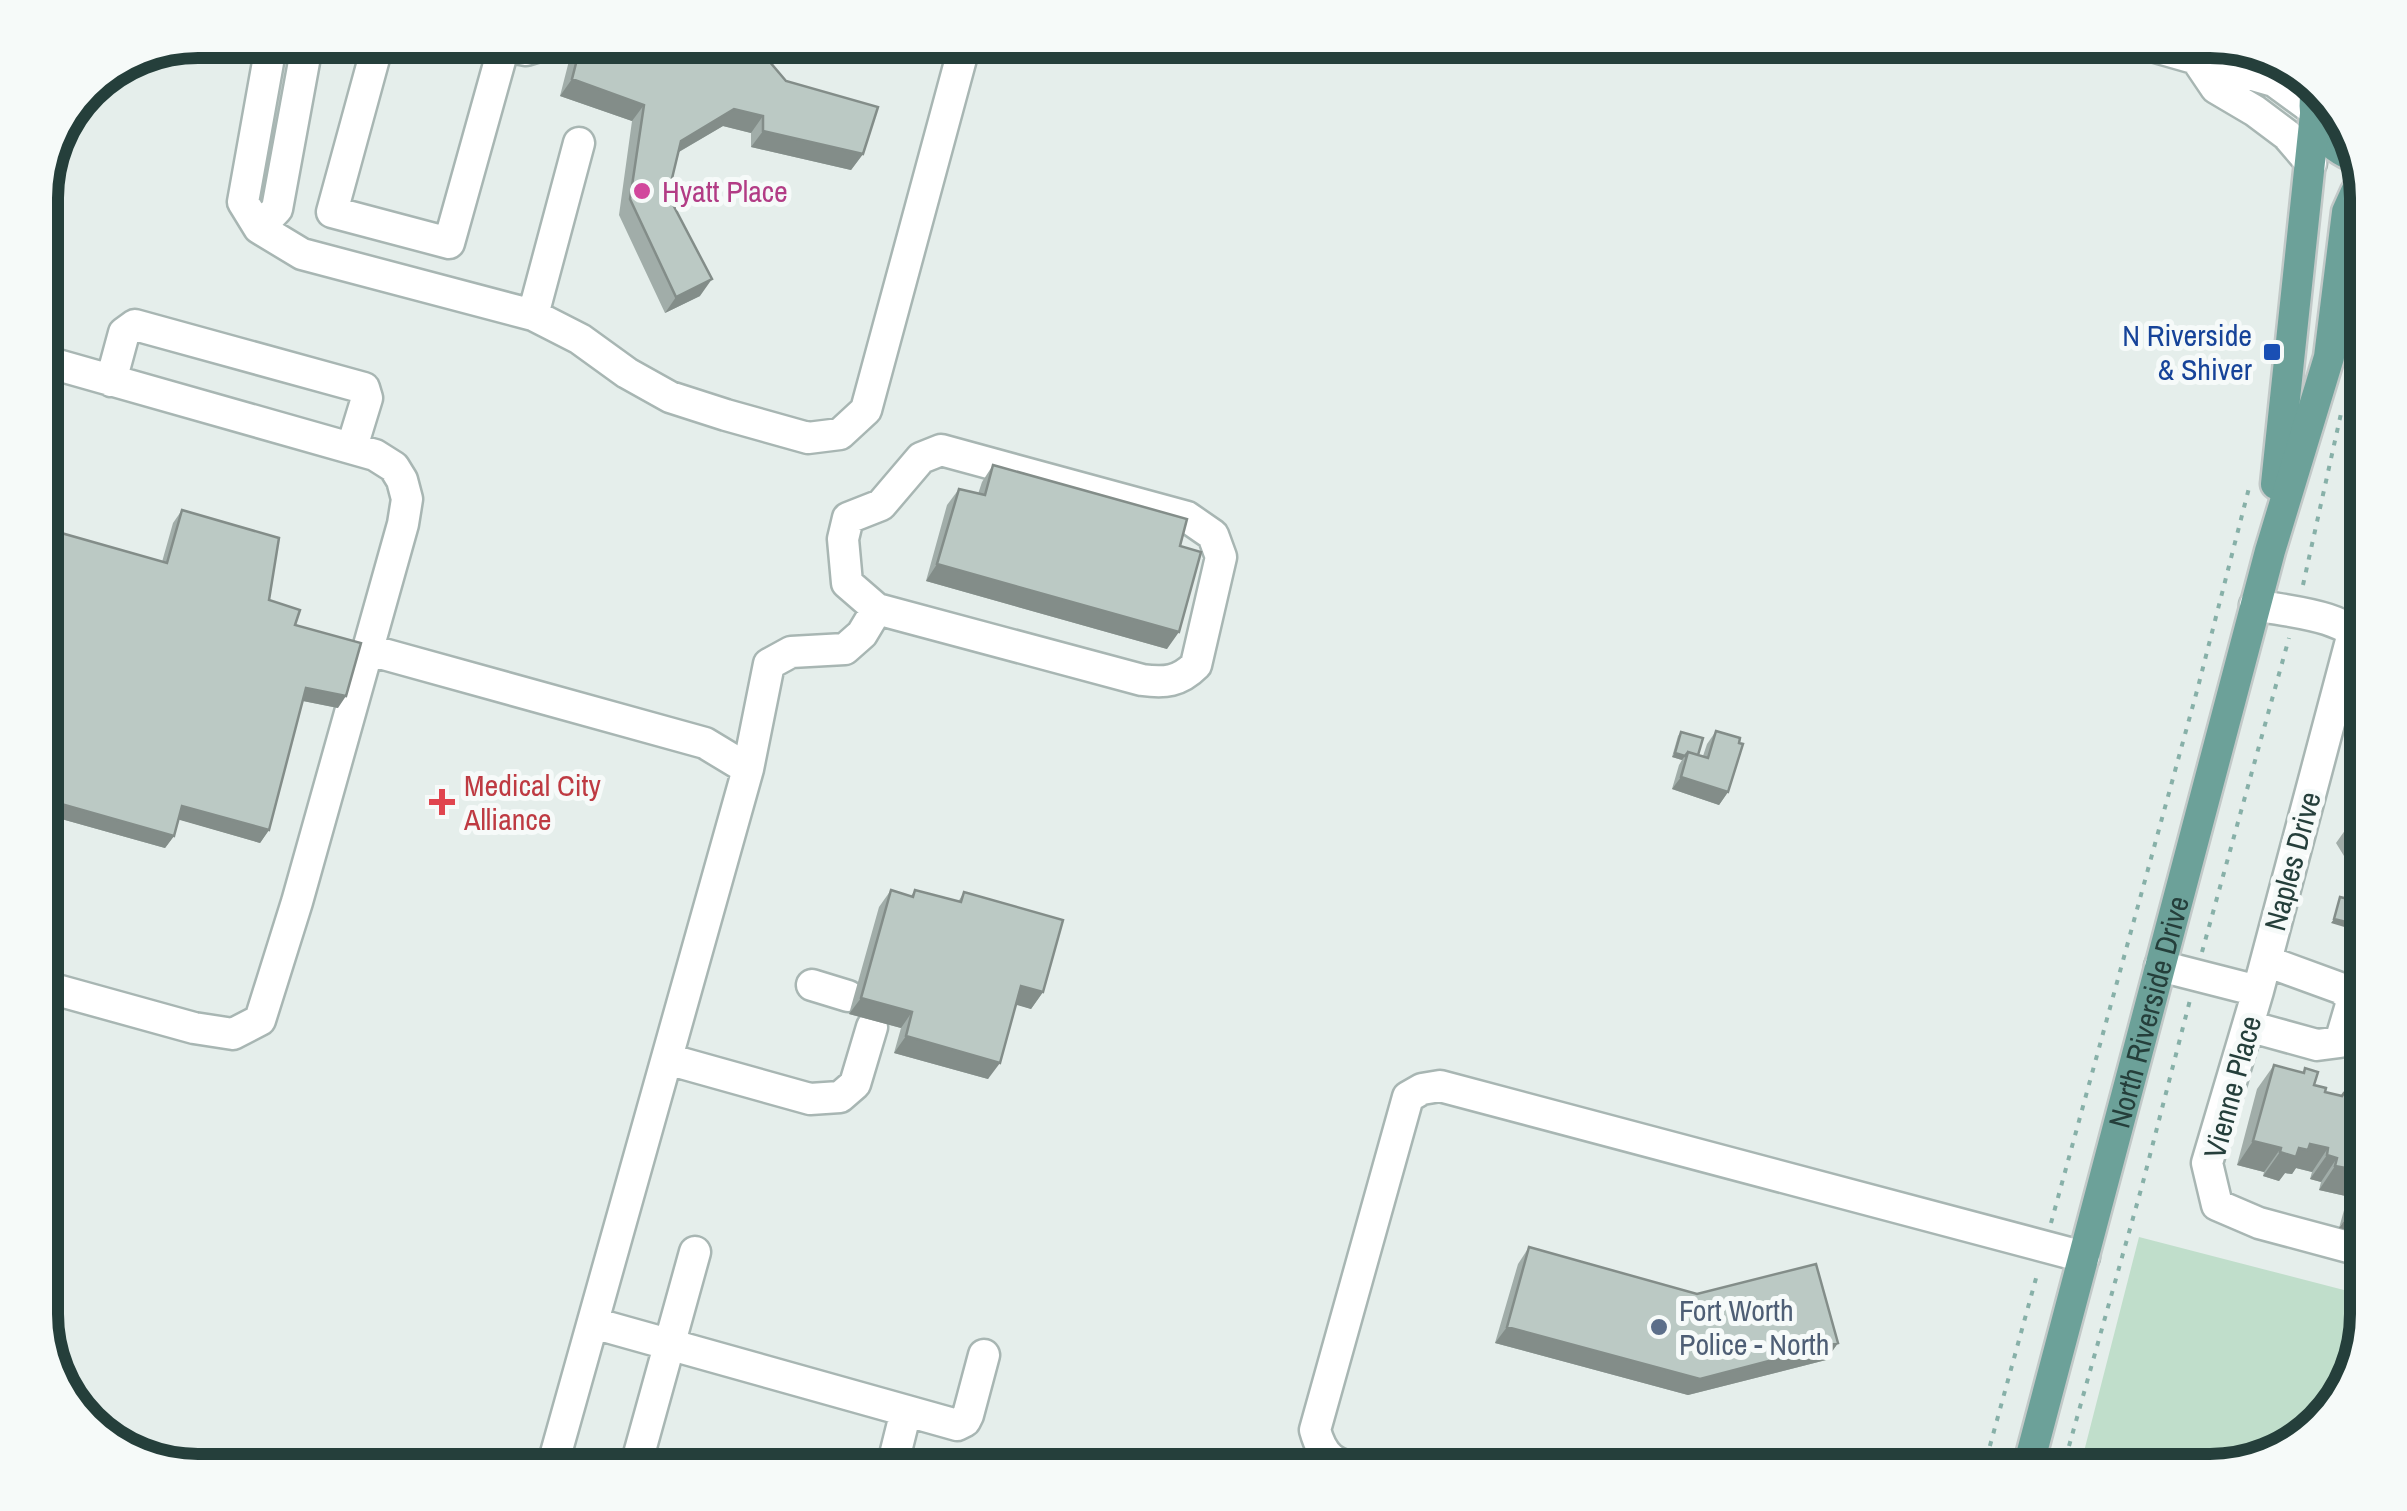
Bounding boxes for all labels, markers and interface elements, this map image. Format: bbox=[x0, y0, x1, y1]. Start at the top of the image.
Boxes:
place label: Hyatt Place bbox=[662, 171, 788, 211]
marker: Hyatt Place bbox=[631, 180, 653, 202]
place label: N Riverside & Shiver bbox=[2122, 315, 2253, 389]
marker: N Riverside & Shiver bbox=[2261, 341, 2283, 363]
place label: Medical City Alliance bbox=[463, 765, 601, 839]
street label: Naples Drive bbox=[2254, 787, 2330, 935]
marker: Medical City Alliance bbox=[429, 789, 455, 815]
street label: North Riverside Drive bbox=[2099, 892, 2198, 1132]
street label: Vienne Place bbox=[2194, 1011, 2270, 1163]
place label: Fort Worth Police - North bbox=[1679, 1290, 1829, 1364]
marker: Fort Worth Police - North bbox=[1648, 1316, 1670, 1338]

